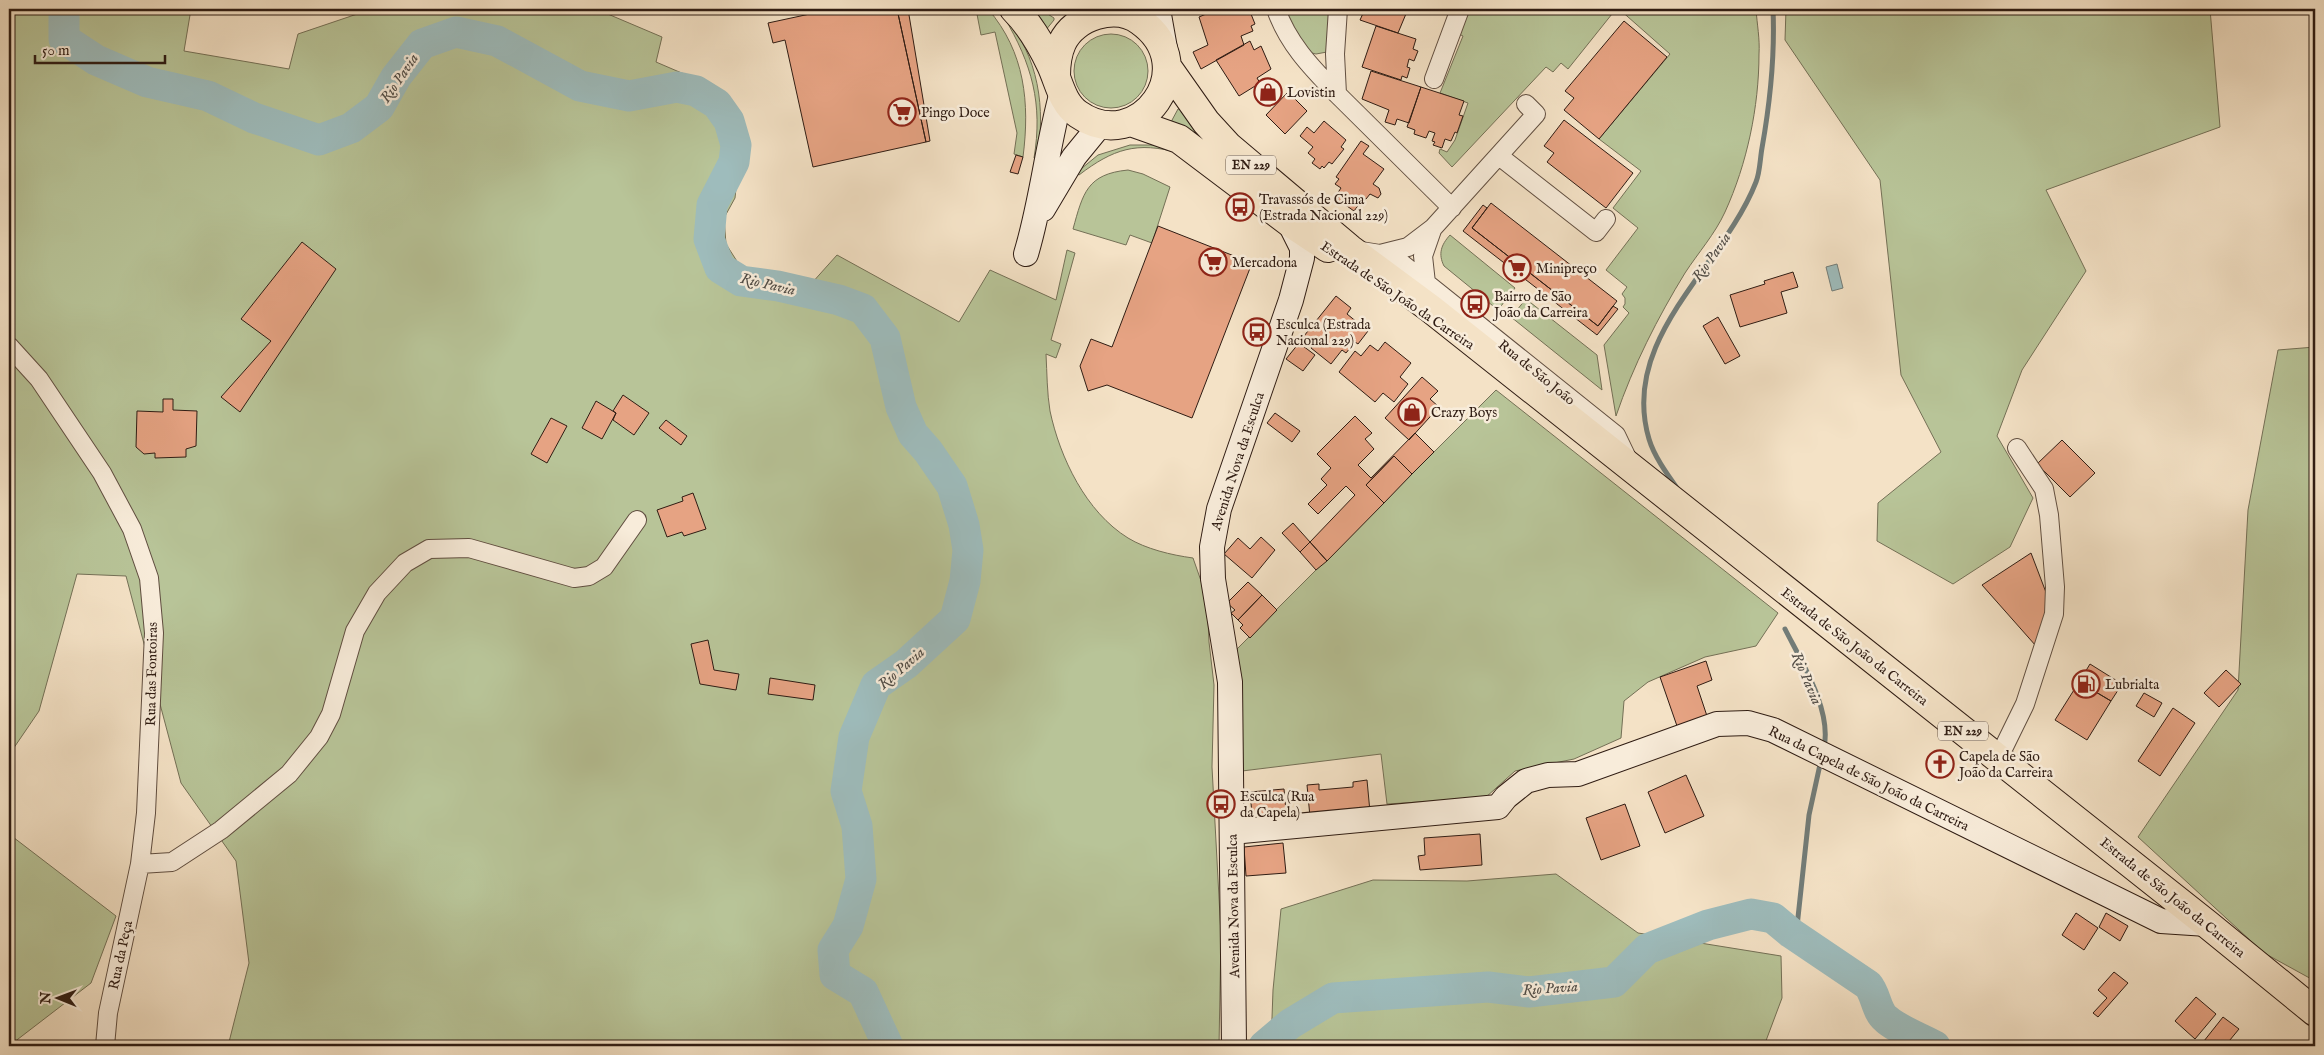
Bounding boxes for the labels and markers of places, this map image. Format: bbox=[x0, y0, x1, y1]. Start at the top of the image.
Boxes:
shop icon: Lovistin bbox=[1253, 77, 1283, 107]
place label: Lovistin bbox=[1287, 84, 1336, 102]
supermarket icon: Pingo Doce bbox=[887, 97, 917, 127]
place label: Pingo Doce bbox=[921, 104, 990, 122]
place label: Travassós de Cima (Estrada Nacional 229) bbox=[1259, 191, 1388, 225]
bus stop icon: Travassós de Cima (Estrada Nacional 229) bbox=[1225, 192, 1255, 222]
supermarket icon: Mercadona bbox=[1198, 247, 1228, 277]
supermarket icon: Minipreço bbox=[1502, 253, 1532, 283]
place label: Mercadona bbox=[1232, 254, 1298, 272]
place label: Minipreço bbox=[1536, 260, 1597, 278]
place label: Bairro de São João da Carreira bbox=[1492, 288, 1589, 322]
bus stop icon: Bairro de São João da Carreira bbox=[1460, 289, 1490, 319]
place label: Esculca (Estrada Nacional 229) bbox=[1276, 316, 1372, 350]
bus stop icon: Esculca (Estrada Nacional 229) bbox=[1242, 317, 1272, 347]
shop icon: Crazy Boys bbox=[1397, 397, 1427, 427]
place label: Crazy Boys bbox=[1431, 404, 1497, 422]
fuel station icon: Lubrialta bbox=[2071, 669, 2101, 699]
place label: Lubrialta bbox=[2105, 676, 2160, 694]
place label: Capela de São João da Carreira bbox=[1957, 748, 2054, 782]
church icon: Capela de São João da Carreira bbox=[1925, 749, 1955, 779]
place label: Esculca (Rua da Capela) bbox=[1240, 788, 1315, 822]
bus stop icon: Esculca (Rua da Capela) bbox=[1206, 789, 1236, 819]

